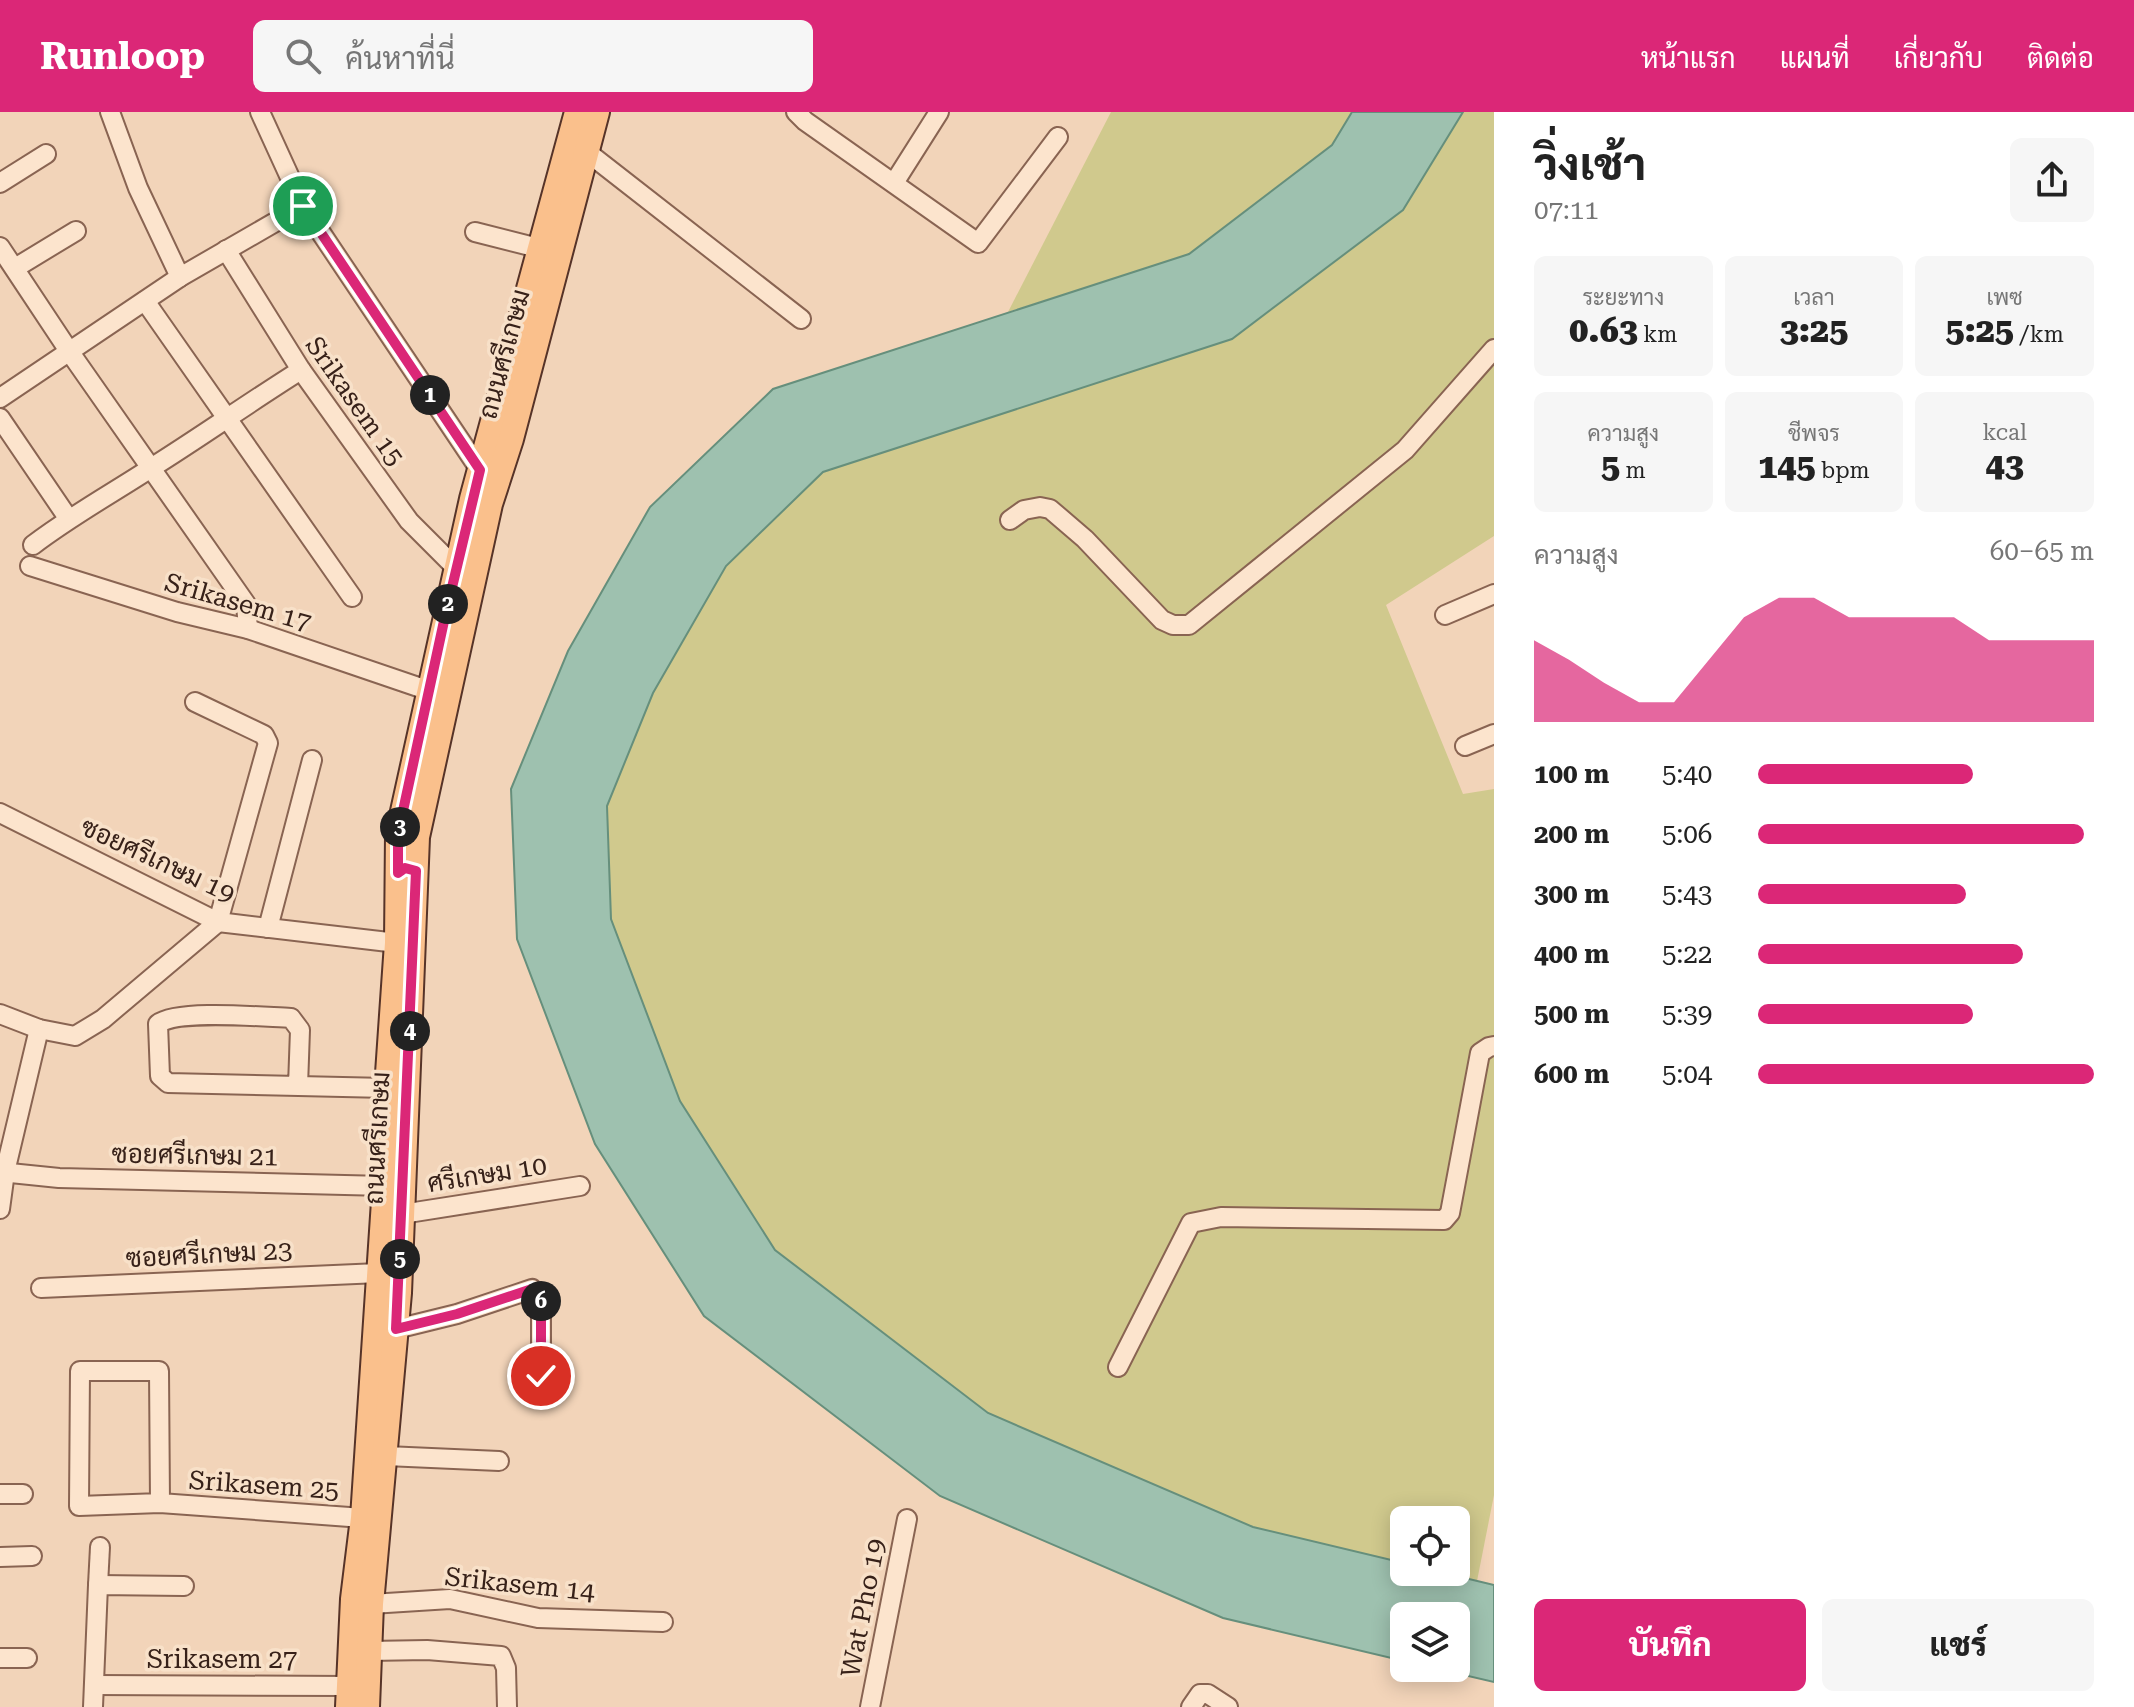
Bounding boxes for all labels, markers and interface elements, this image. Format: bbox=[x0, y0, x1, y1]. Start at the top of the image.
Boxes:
search box bbox=[253, 20, 813, 92]
text: Runloop bbox=[40, 34, 205, 78]
icon: search bbox=[281, 34, 325, 78]
text: ค้นหาที่นี่ bbox=[345, 41, 455, 76]
text: หน้าแรก bbox=[1641, 42, 1736, 75]
text: แผนที่ bbox=[1780, 42, 1850, 75]
text: เกี่ยวกับ bbox=[1894, 42, 1983, 75]
text: ติดต่อ bbox=[2027, 42, 2094, 75]
button: share bbox=[2010, 138, 2094, 222]
text: วิ่งเช้า bbox=[1534, 139, 1646, 191]
pin bbox=[269, 172, 337, 240]
icon: arrive bbox=[281, 184, 325, 228]
text: 07:11 bbox=[1534, 195, 1599, 225]
text: ระยะทาง bbox=[1582, 285, 1664, 310]
text: เวลา bbox=[1793, 285, 1835, 310]
text: เพซ bbox=[1987, 285, 2023, 310]
street label: ถนนศรีเกษม bbox=[471, 286, 536, 422]
text: 0.63 bbox=[1569, 310, 1638, 350]
text: 3:25 bbox=[1780, 310, 1848, 350]
text: 5:25 bbox=[1945, 310, 2014, 350]
text: km bbox=[1638, 322, 1677, 347]
text: /km bbox=[2014, 322, 2064, 347]
street label: Srikasem 15 bbox=[299, 331, 411, 471]
pin: 1 bbox=[410, 375, 450, 415]
text: 1 bbox=[424, 382, 436, 407]
text: kcal bbox=[1983, 420, 2027, 445]
text: ความสูง bbox=[1588, 421, 1659, 446]
text: ชีพจร bbox=[1788, 421, 1840, 446]
text: 43 bbox=[1986, 445, 2024, 485]
text: 5 bbox=[1601, 446, 1620, 486]
text: 145 bbox=[1758, 446, 1815, 486]
text: m bbox=[1620, 458, 1646, 483]
text: bpm bbox=[1815, 458, 1870, 483]
text: 60–65 m bbox=[1990, 536, 2094, 566]
text: ความสูง bbox=[1534, 540, 1618, 570]
street label: Srikasem 17 bbox=[161, 567, 315, 637]
pin: 2 bbox=[428, 584, 468, 624]
text: 2 bbox=[442, 591, 454, 616]
text: 100 m bbox=[1534, 759, 1609, 789]
text: 5:40 bbox=[1662, 759, 1712, 789]
pin: 3 bbox=[380, 807, 420, 847]
street label: ซอยศรีเกษม 19 bbox=[76, 810, 240, 909]
text: 3 bbox=[394, 814, 406, 839]
text: 200 m bbox=[1534, 819, 1609, 849]
text: 5:06 bbox=[1662, 819, 1712, 849]
text: 300 m bbox=[1534, 879, 1609, 909]
text: 5:43 bbox=[1662, 879, 1712, 909]
text: 400 m bbox=[1534, 939, 1609, 969]
text: 5:22 bbox=[1662, 939, 1712, 969]
text: 500 m bbox=[1534, 999, 1609, 1029]
text: 5:39 bbox=[1662, 999, 1712, 1029]
pin: 4 bbox=[390, 1011, 430, 1051]
text: 4 bbox=[404, 1018, 416, 1043]
text: 600 m bbox=[1534, 1059, 1609, 1089]
text: 5:04 bbox=[1662, 1059, 1712, 1089]
street label: ถนนศรีเกษม bbox=[358, 1071, 395, 1205]
street label: ซอยศรีเกษม 21 bbox=[111, 1138, 279, 1171]
street label: ศรีเกษม 10 bbox=[425, 1149, 549, 1198]
street label: ซอยศรีเกษม 23 bbox=[125, 1234, 293, 1273]
pin: 5 bbox=[380, 1239, 420, 1279]
text: 5 bbox=[394, 1246, 406, 1271]
pin: 6 bbox=[521, 1281, 561, 1321]
text: 6 bbox=[535, 1288, 547, 1313]
pin bbox=[507, 1342, 575, 1410]
icon: check bbox=[519, 1354, 563, 1398]
street label: Srikasem 25 bbox=[188, 1465, 340, 1505]
map controls bbox=[1390, 1506, 1470, 1682]
button: locate bbox=[1390, 1506, 1470, 1586]
street label: Wat Pho 19 bbox=[835, 1536, 891, 1680]
street label: Srikasem 14 bbox=[443, 1561, 597, 1607]
button: บันทึก bbox=[1534, 1599, 1806, 1691]
button: แชร์ bbox=[1822, 1599, 2094, 1691]
button: layers bbox=[1390, 1602, 1470, 1682]
street label: Srikasem 27 bbox=[147, 1644, 297, 1674]

